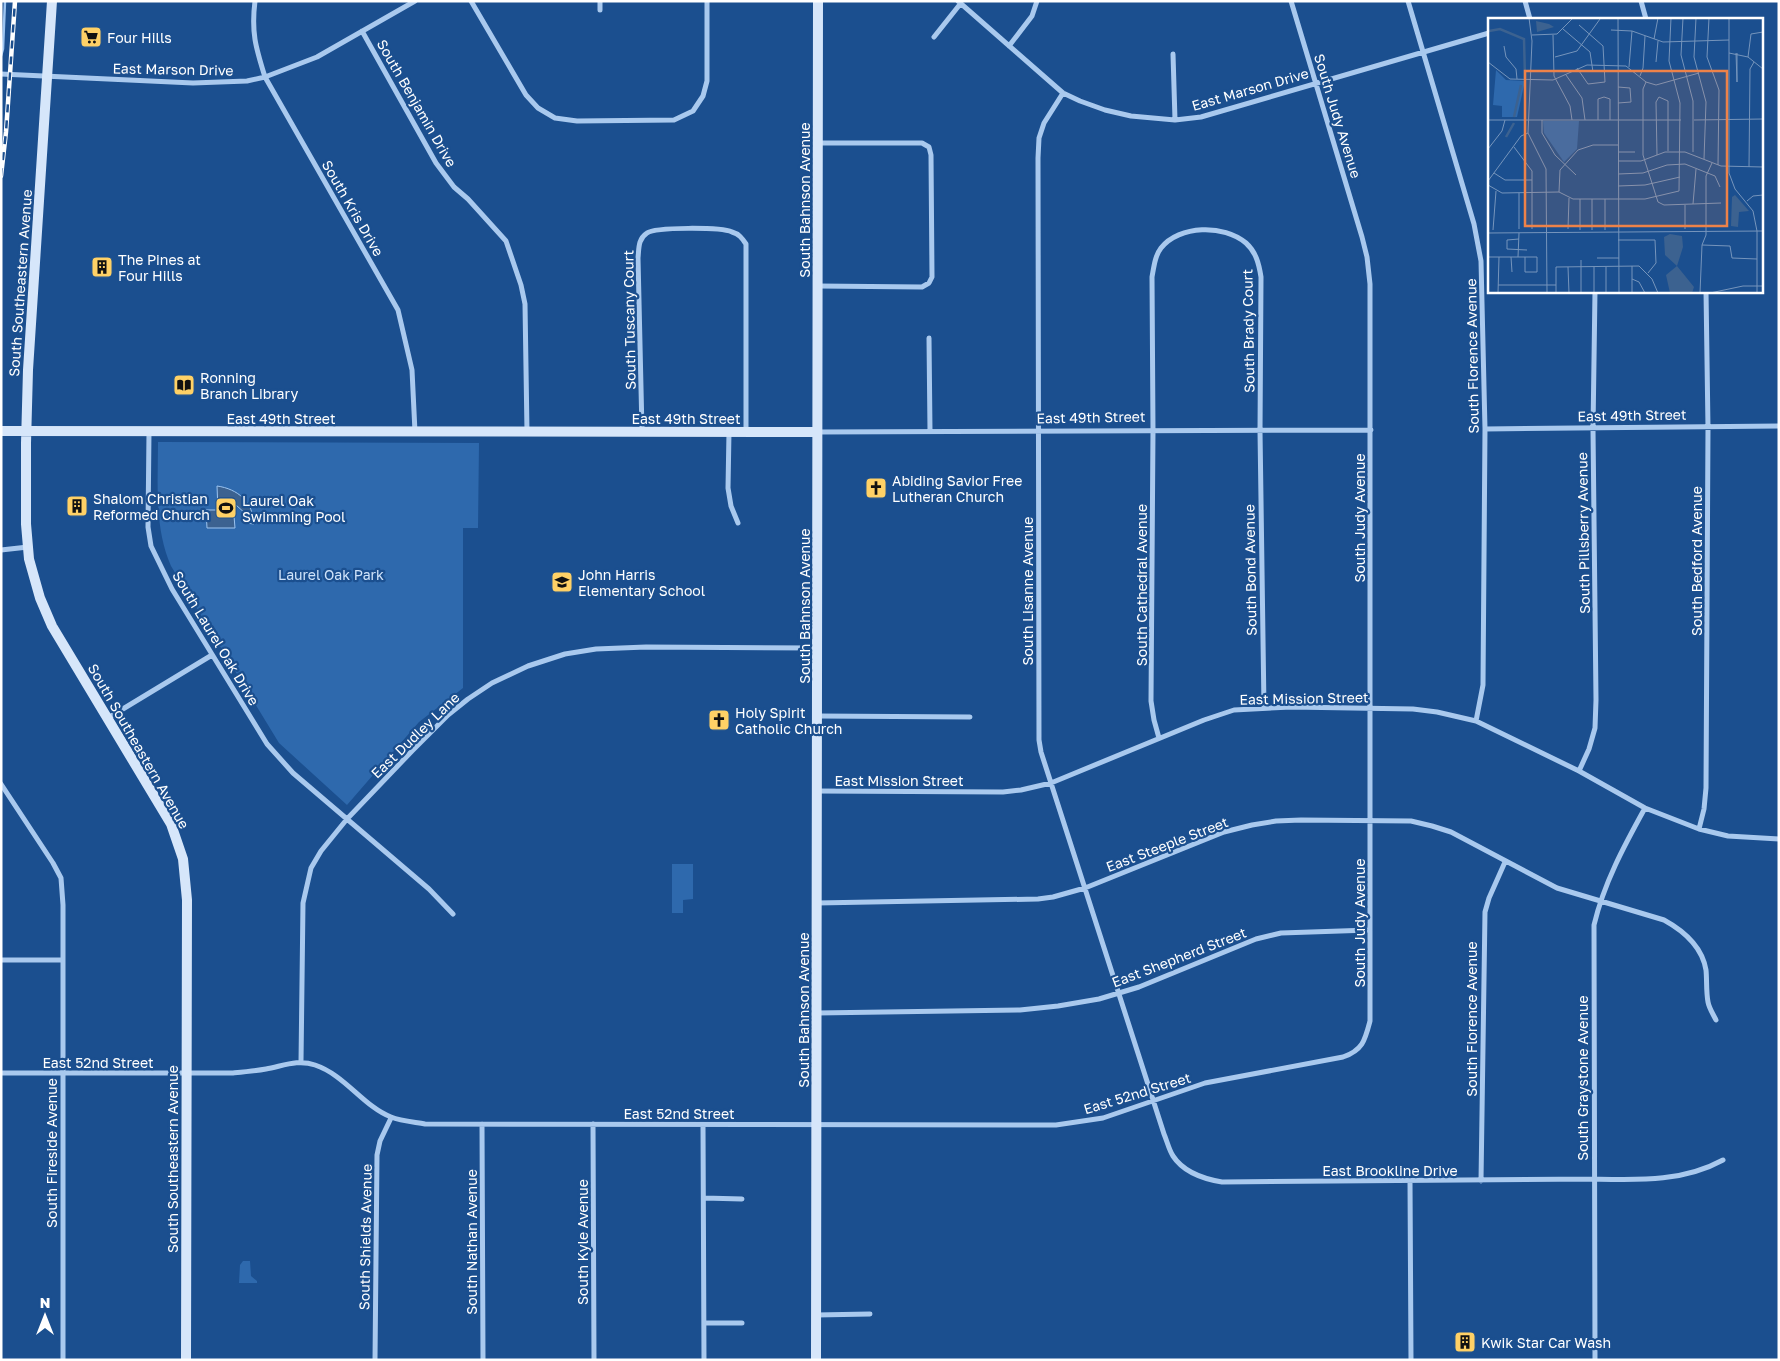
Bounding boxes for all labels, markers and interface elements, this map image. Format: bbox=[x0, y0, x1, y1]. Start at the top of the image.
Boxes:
inset map bbox=[1488, 18, 1762, 292]
supermarket icon: Four Hills bbox=[79, 25, 103, 49]
place label: Four Hills bbox=[107, 29, 172, 46]
street label: South Benjamin Drive bbox=[374, 36, 460, 170]
street label: South Judy Avenue bbox=[1311, 52, 1365, 180]
street label: East Marson Drive bbox=[112, 59, 234, 79]
street label: East Marson Drive bbox=[1190, 64, 1310, 114]
street label: South Bahnson Avenue bbox=[796, 122, 813, 278]
street label: South Kris Drive bbox=[319, 157, 387, 259]
street label: South Southeastern Avenue bbox=[5, 189, 35, 377]
street label: South Tuscany Court bbox=[619, 250, 639, 390]
place label: The Pines at Four Hills bbox=[118, 251, 201, 284]
building icon: The Pines at Four Hills bbox=[90, 255, 114, 279]
street label: South Brady Court bbox=[1238, 269, 1258, 393]
street label: South Florence Avenue bbox=[1462, 278, 1482, 434]
place label: Ronning Branch Library bbox=[200, 369, 298, 402]
library icon: Ronning Branch Library bbox=[172, 373, 196, 397]
street label: East 49th Street bbox=[1577, 406, 1687, 424]
street label: East 49th Street bbox=[1036, 408, 1146, 426]
street label: East 49th Street bbox=[227, 410, 336, 427]
street label: East 49th Street bbox=[632, 410, 741, 427]
street label: South Pillsberry Avenue bbox=[1573, 452, 1593, 614]
street label: South Judy Avenue bbox=[1351, 453, 1368, 583]
place label: Abiding Savior Free Lutheran Church bbox=[892, 472, 1022, 505]
church icon: Abiding Savior Free Lutheran Church bbox=[864, 476, 888, 500]
street label: South Bedford Avenue bbox=[1688, 486, 1705, 636]
place label: Shalom Christian Reformed Church bbox=[93, 490, 210, 523]
place label: Laurel Oak Swimming Pool bbox=[242, 492, 345, 525]
building icon: Shalom Christian Reformed Church bbox=[65, 494, 89, 518]
sports icon: Laurel Oak Swimming Pool bbox=[214, 496, 238, 520]
street label: South Cathedral Avenue bbox=[1133, 504, 1150, 666]
street label: South Bond Avenue bbox=[1240, 504, 1260, 636]
street label: South Lisanne Avenue bbox=[1019, 517, 1036, 665]
street label: South Bahnson Avenue bbox=[796, 528, 813, 684]
park label: Laurel Oak Park bbox=[278, 566, 384, 583]
place label: John Harris Elementary School bbox=[578, 566, 705, 599]
street label: South Laurel Oak Drive bbox=[169, 568, 263, 708]
school or university icon: John Harris Elementary School bbox=[550, 570, 574, 594]
street label: South Southeastern Avenue bbox=[85, 660, 193, 832]
street label: East Mission Street bbox=[1239, 688, 1369, 708]
street label: East Dudley Lane bbox=[367, 689, 463, 781]
place label: Holy Spirit Catholic Church bbox=[735, 704, 842, 737]
church icon: Holy Spirit Catholic Church bbox=[707, 708, 731, 732]
street label: East Mission Street bbox=[834, 772, 964, 789]
street label: East Steeple Street bbox=[1104, 813, 1230, 875]
street label: South Judy Avenue bbox=[1351, 858, 1368, 988]
street label: East Shepherd Street bbox=[1109, 923, 1249, 991]
street label: South Bahnson Avenue bbox=[795, 932, 812, 1088]
street label: South Florence Avenue bbox=[1463, 941, 1480, 1097]
street label: South Graystone Avenue bbox=[1574, 995, 1591, 1161]
street label: East 52nd Street bbox=[42, 1054, 154, 1071]
street label: South Southeastern Avenue bbox=[164, 1065, 181, 1253]
street label: East 52nd Street bbox=[1081, 1069, 1193, 1117]
street label: South Fireside Avenue bbox=[43, 1078, 60, 1228]
street label: East 52nd Street bbox=[623, 1105, 735, 1122]
street label: East Brookline Drive bbox=[1322, 1162, 1458, 1179]
street label: South Shields Avenue bbox=[355, 1164, 375, 1310]
street label: South Nathan Avenue bbox=[463, 1169, 480, 1315]
street label: South Kyle Avenue bbox=[574, 1179, 591, 1305]
north arrow bbox=[20, 1291, 70, 1341]
text: N bbox=[40, 1294, 50, 1311]
building icon: Kwik Star Car Wash bbox=[1453, 1330, 1477, 1354]
place label: Kwik Star Car Wash bbox=[1481, 1334, 1611, 1351]

